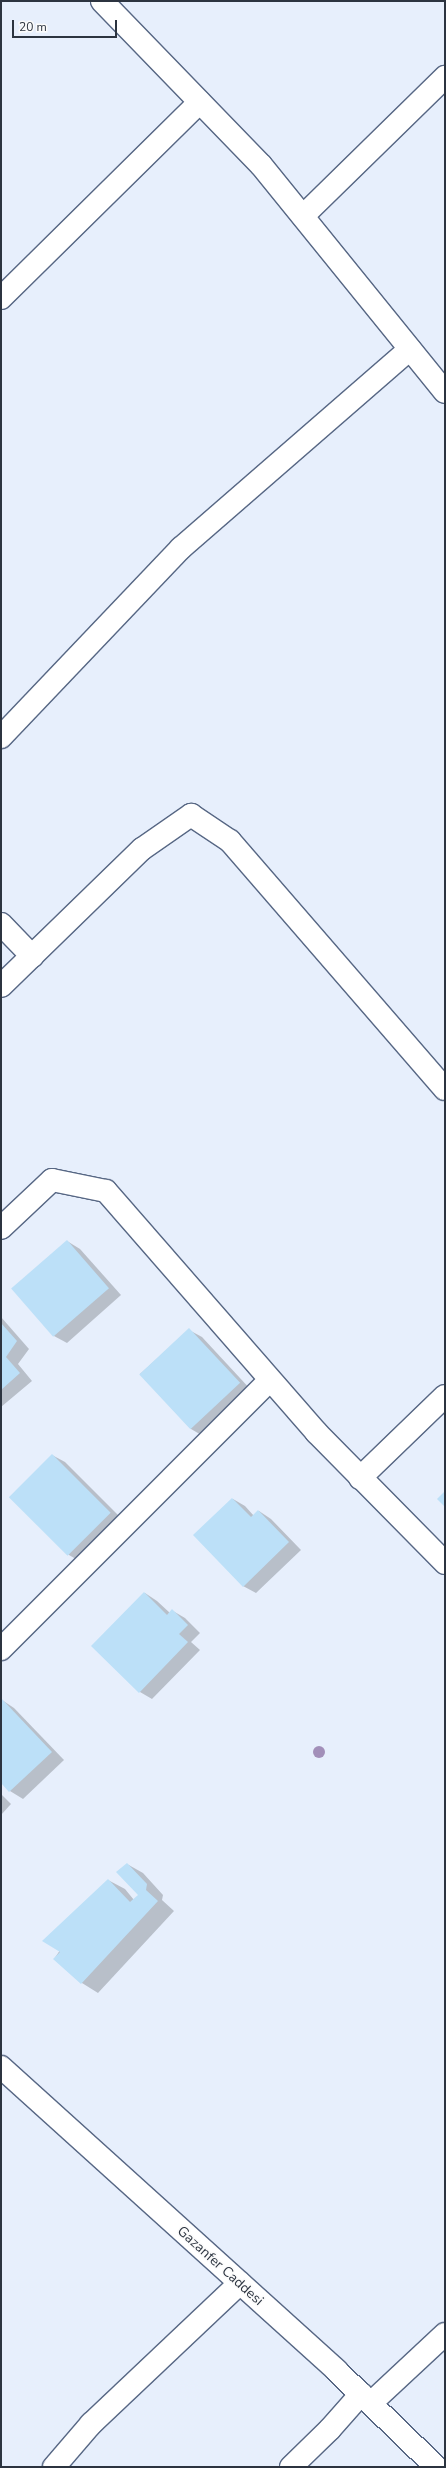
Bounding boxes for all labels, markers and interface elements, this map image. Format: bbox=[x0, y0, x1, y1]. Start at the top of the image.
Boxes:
scale bar bbox=[14, 12, 119, 38]
text: 20 m bbox=[19, 19, 47, 35]
street label: Gazanfer Caddesi bbox=[173, 2223, 267, 2309]

